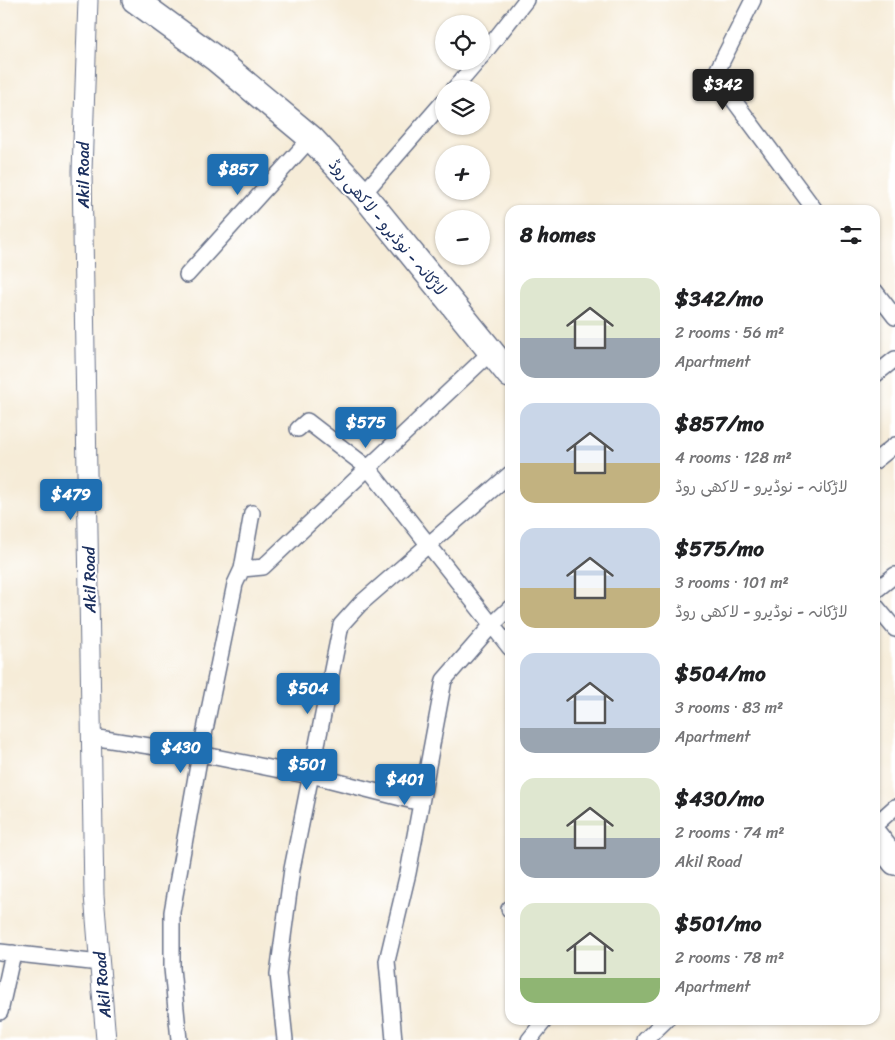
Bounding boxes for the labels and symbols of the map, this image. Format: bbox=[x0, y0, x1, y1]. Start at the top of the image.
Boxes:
pin: $342 bbox=[693, 68, 753, 111]
street label: Akil Road bbox=[69, 140, 98, 209]
street label: لاڑکانہ - نوڈیرو - لاکھی روڈ bbox=[321, 152, 454, 303]
pin: $857 bbox=[208, 154, 268, 196]
pin: $575 bbox=[336, 406, 396, 449]
pin: $479 bbox=[41, 478, 101, 521]
street label: Akil Road bbox=[74, 545, 105, 614]
pin: $504 bbox=[278, 672, 338, 715]
pin: $430 bbox=[151, 732, 211, 774]
pin: $501 bbox=[277, 748, 337, 791]
pin: $401 bbox=[375, 764, 435, 806]
street label: Akil Road bbox=[85, 949, 120, 1020]

